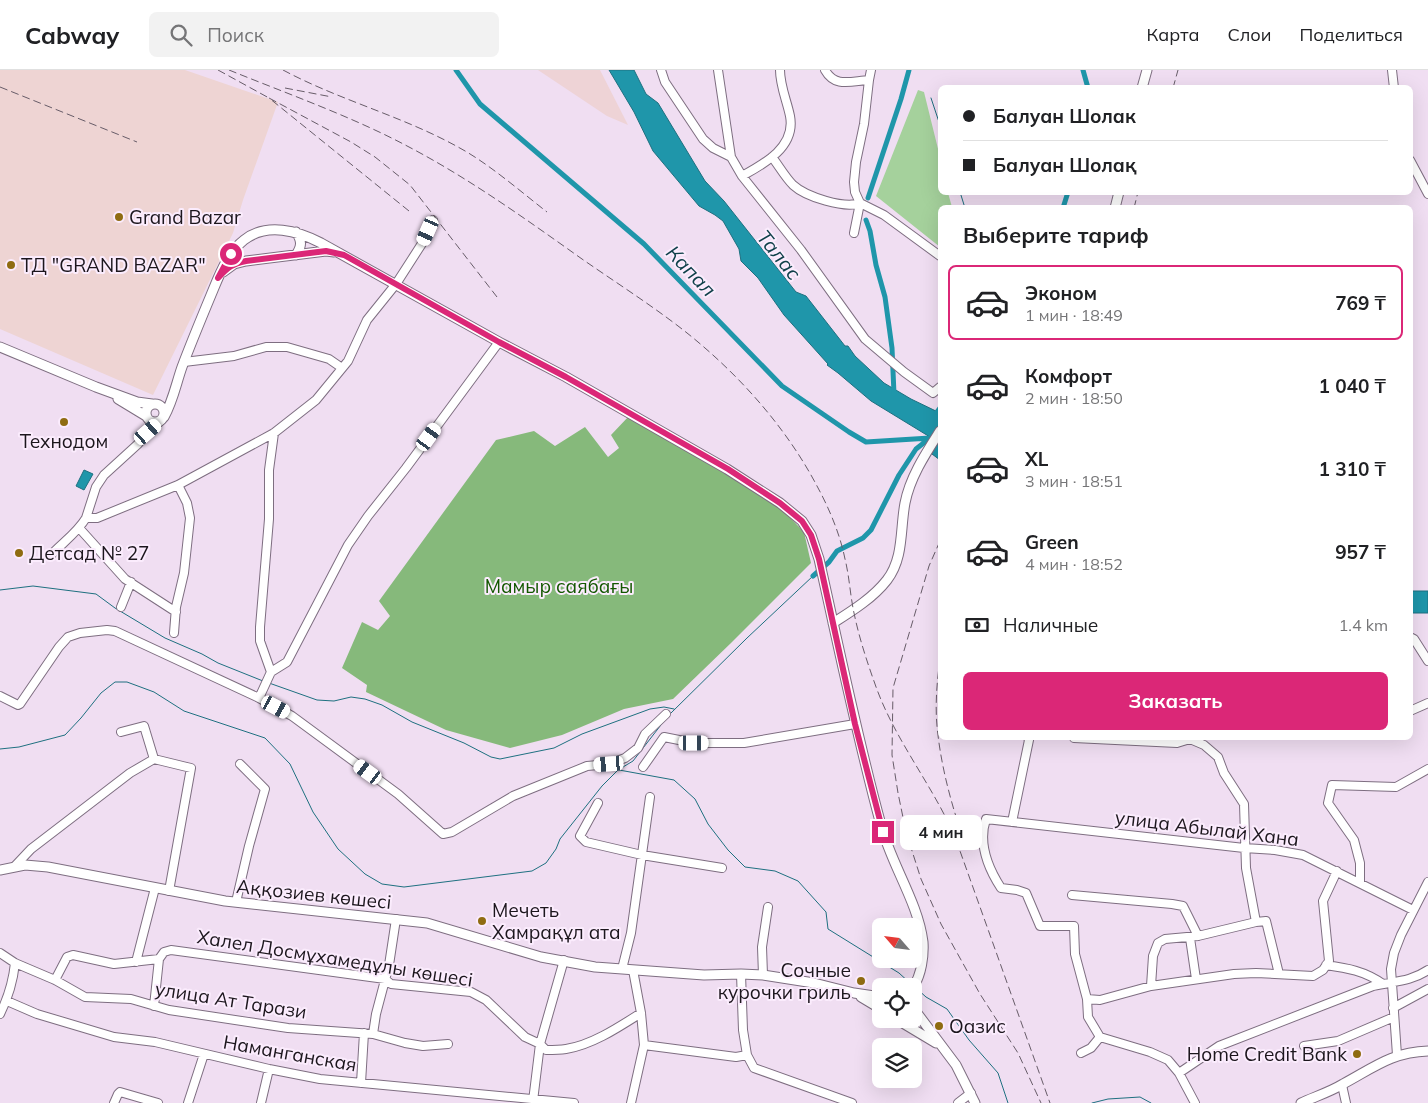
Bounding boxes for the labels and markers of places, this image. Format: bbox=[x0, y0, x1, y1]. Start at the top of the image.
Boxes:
place label: Grand Bazar bbox=[129, 205, 241, 229]
marker: Grand Bazar bbox=[113, 211, 125, 223]
place label: ТД "GRAND BAZAR" bbox=[21, 253, 206, 277]
marker: ТД "GRAND BAZAR" bbox=[5, 259, 17, 271]
marker: Технодом bbox=[58, 416, 70, 428]
place label: Технодом bbox=[20, 429, 108, 453]
place label: Детсад № 27 bbox=[29, 541, 149, 565]
marker: Детсад № 27 bbox=[13, 547, 25, 559]
place label: Мечеть Хамрақұл ата bbox=[492, 898, 621, 944]
marker: Мечеть Хамрақұл ата bbox=[476, 915, 488, 927]
place label: Сочные курочки гриль bbox=[718, 958, 851, 1004]
marker: Сочные курочки гриль bbox=[855, 975, 867, 987]
place label: Оазис bbox=[949, 1014, 1006, 1038]
marker: Оазис bbox=[933, 1020, 945, 1032]
place label: Home Credit Bank bbox=[1187, 1042, 1347, 1066]
marker: Home Credit Bank bbox=[1351, 1048, 1363, 1060]

